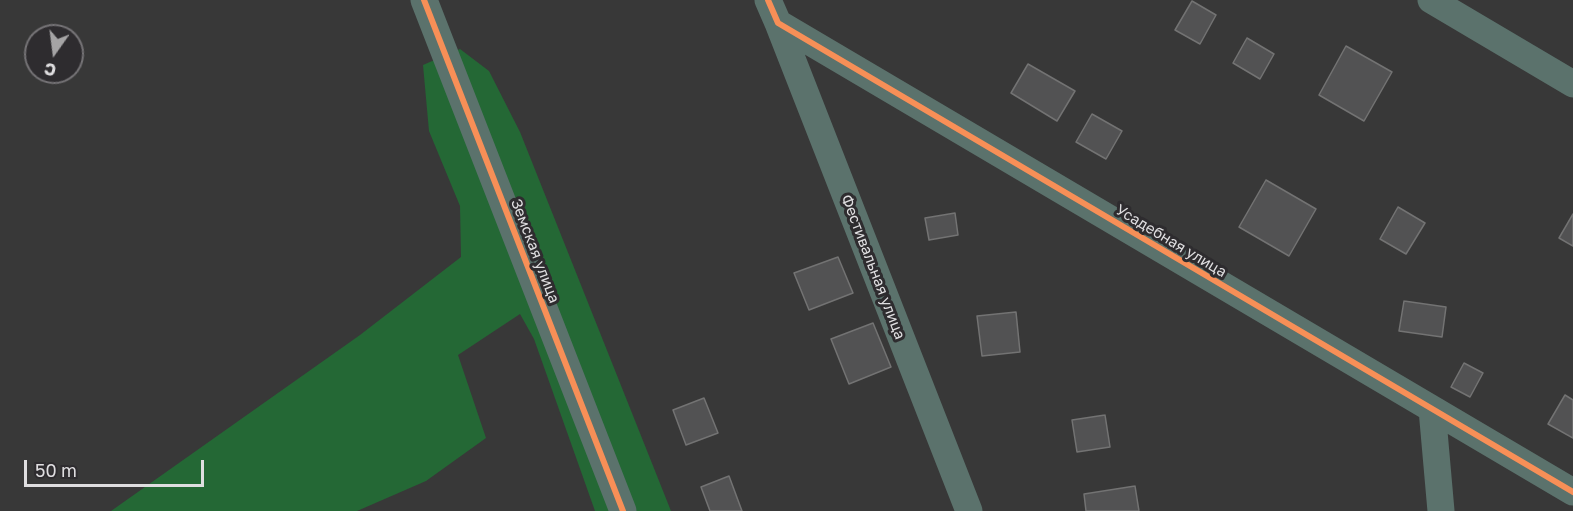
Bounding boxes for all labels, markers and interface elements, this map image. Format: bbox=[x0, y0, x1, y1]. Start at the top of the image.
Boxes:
north arrow bbox=[24, 24, 84, 84]
text: С bbox=[42, 58, 58, 81]
street label: Фестивальная улица bbox=[837, 192, 909, 342]
street label: Земская улица bbox=[507, 196, 563, 306]
street label: Усадебная улица bbox=[1112, 201, 1230, 281]
scale bar bbox=[27, 448, 207, 486]
text: 50 m bbox=[35, 459, 77, 481]

